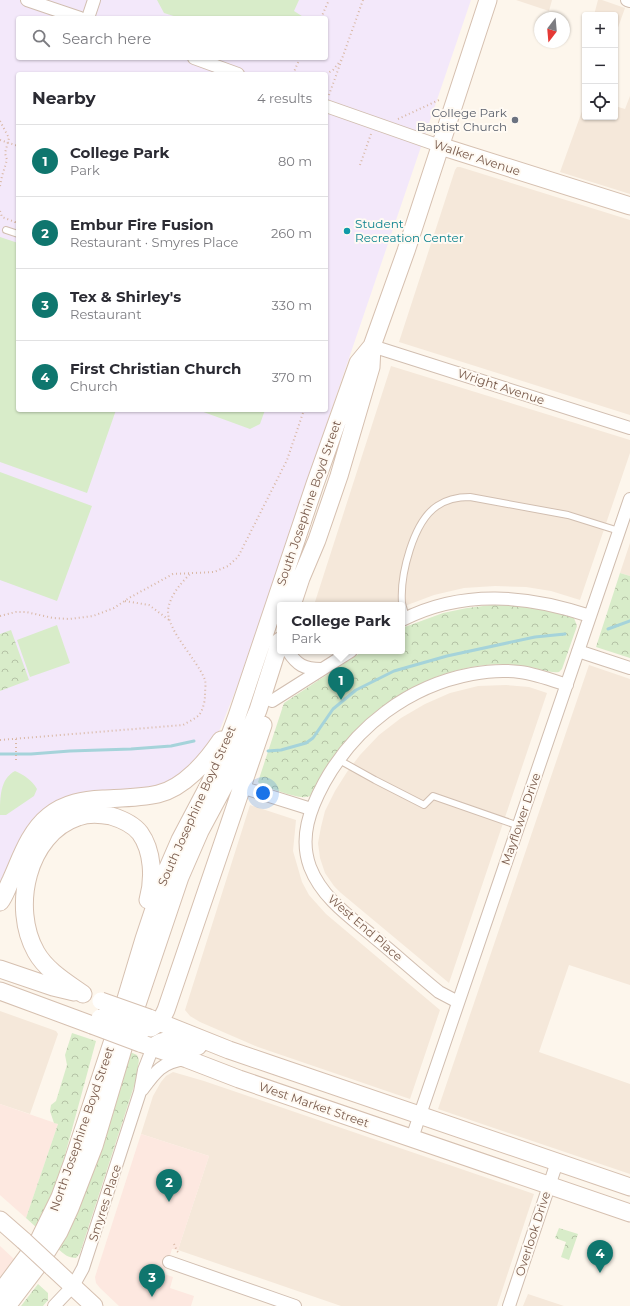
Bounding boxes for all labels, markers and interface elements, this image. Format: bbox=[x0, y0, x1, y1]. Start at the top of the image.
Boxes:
north arrow bbox=[534, 12, 570, 48]
map controls bbox=[582, 12, 618, 120]
button: + bbox=[582, 12, 618, 48]
search box bbox=[16, 16, 328, 60]
icon: search bbox=[30, 27, 52, 49]
text: Search here bbox=[62, 29, 151, 48]
button: − bbox=[582, 48, 618, 84]
button: locate bbox=[582, 84, 618, 120]
text: Nearby bbox=[32, 88, 96, 108]
text: 4 results bbox=[257, 90, 312, 106]
place label: College Park Baptist Church bbox=[417, 105, 508, 134]
marker: College Park Baptist Church bbox=[510, 115, 520, 125]
street label: Walker Avenue bbox=[432, 136, 522, 179]
text: College Park bbox=[70, 143, 169, 162]
text: 1 bbox=[42, 153, 48, 169]
text: 80 m bbox=[278, 153, 312, 169]
text: Park bbox=[70, 162, 100, 178]
text: Embur Fire Fusion bbox=[70, 215, 214, 234]
place label: Student Recreation Center bbox=[355, 216, 464, 245]
text: 2 bbox=[41, 225, 49, 241]
text: 260 m bbox=[271, 225, 312, 241]
marker: Student Recreation Center bbox=[342, 226, 352, 236]
text: Restaurant · Smyres Place bbox=[70, 234, 238, 250]
text: Tex & Shirley's bbox=[70, 287, 181, 306]
text: 3 bbox=[41, 297, 49, 313]
text: 330 m bbox=[272, 297, 312, 313]
text: Restaurant bbox=[70, 306, 141, 322]
text: First Christian Church bbox=[70, 359, 241, 378]
street label: Wright Avenue bbox=[456, 365, 547, 408]
text: 4 bbox=[41, 369, 49, 385]
text: 370 m bbox=[272, 369, 312, 385]
text: Church bbox=[70, 378, 118, 394]
street label: South Josephine Boyd Street bbox=[273, 418, 344, 588]
popup bbox=[277, 602, 405, 654]
text: College Park bbox=[291, 611, 391, 630]
text: Park bbox=[291, 630, 321, 646]
pin: 1 bbox=[328, 667, 354, 700]
street label: South Josephine Boyd Street bbox=[154, 723, 239, 888]
street label: Mayflower Drive bbox=[498, 771, 543, 867]
your location bbox=[253, 783, 273, 803]
street label: West End Place bbox=[325, 891, 406, 964]
street label: North Josephine Boyd Street bbox=[46, 1044, 117, 1213]
street label: West Market Street bbox=[257, 1079, 371, 1130]
street label: Smyres Place bbox=[85, 1162, 124, 1243]
pin: 2 bbox=[156, 1169, 182, 1202]
street label: Overlook Drive bbox=[512, 1189, 553, 1278]
pin: 4 bbox=[587, 1240, 613, 1273]
pin: 3 bbox=[139, 1264, 165, 1297]

